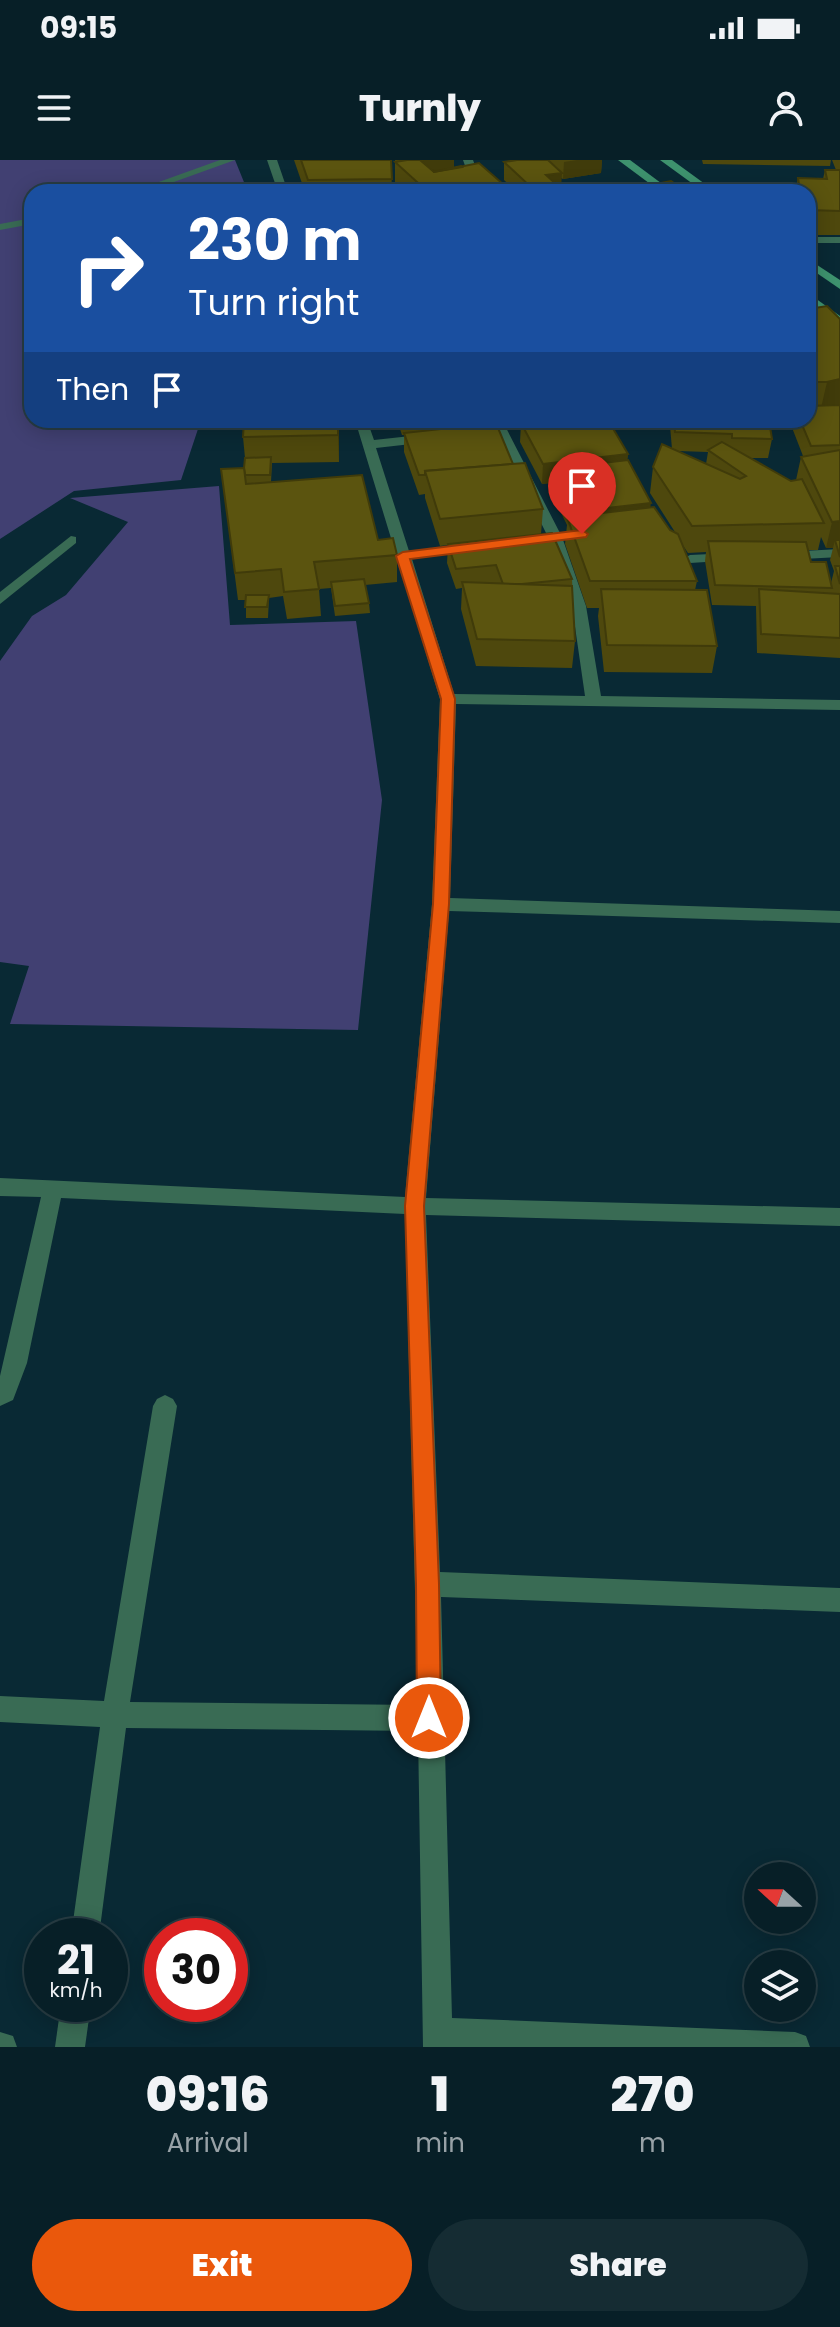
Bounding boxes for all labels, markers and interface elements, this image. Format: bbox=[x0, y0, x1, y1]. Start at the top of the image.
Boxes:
text: 09:15 bbox=[40, 6, 117, 49]
text: Turnly bbox=[359, 83, 481, 134]
icon: menu bbox=[32, 86, 76, 130]
icon: person bbox=[764, 86, 808, 130]
text: 230 m bbox=[188, 201, 362, 280]
icon: right bbox=[56, 216, 160, 320]
text: Turn right bbox=[188, 277, 359, 328]
text: Then bbox=[56, 368, 129, 411]
icon: arrive bbox=[145, 368, 189, 412]
pin bbox=[548, 452, 616, 534]
icon: arrive bbox=[560, 464, 604, 508]
position arrow bbox=[387, 1676, 471, 1760]
north arrow bbox=[744, 1862, 816, 1934]
map controls bbox=[744, 1862, 816, 2022]
speed limit sign: 30 bbox=[144, 1918, 248, 2022]
text: 21 bbox=[57, 1932, 95, 1988]
button: layers bbox=[744, 1950, 816, 2022]
text: km/h bbox=[49, 1976, 103, 2004]
text: 09:16 bbox=[146, 2061, 270, 2128]
text: 1 bbox=[431, 2061, 449, 2128]
text: 270 bbox=[611, 2061, 694, 2128]
text: Arrival bbox=[167, 2125, 249, 2161]
text: min bbox=[415, 2125, 465, 2161]
text: m bbox=[639, 2125, 666, 2161]
button: Exit bbox=[32, 2219, 412, 2311]
button: Share bbox=[428, 2219, 808, 2311]

